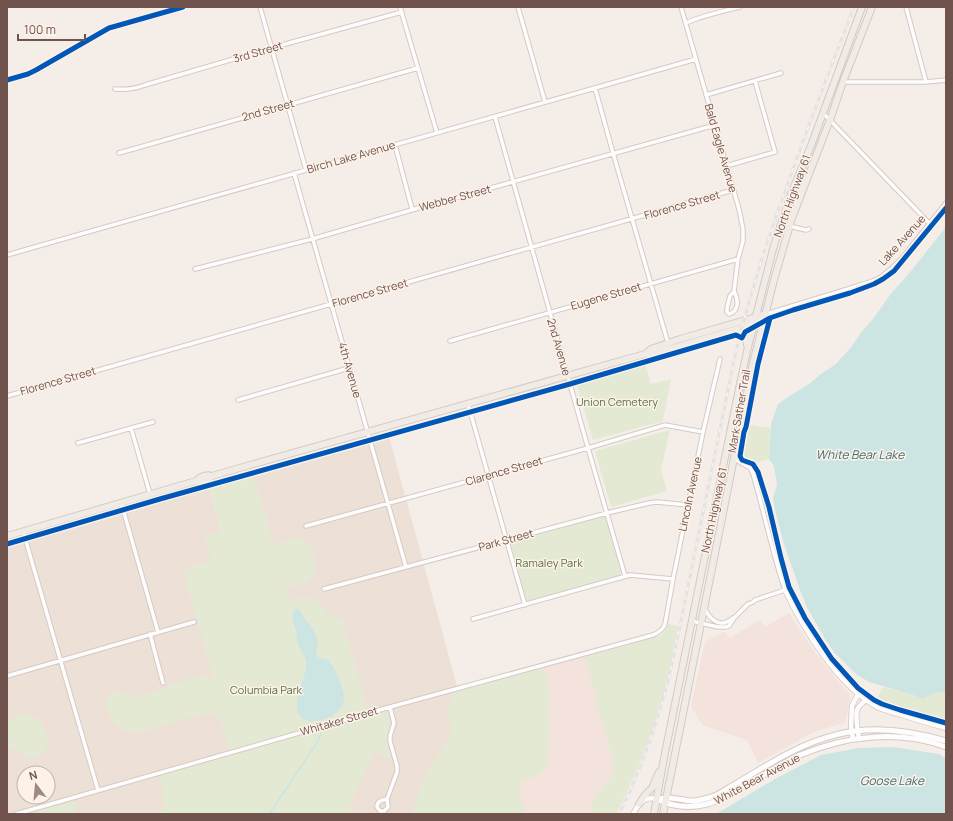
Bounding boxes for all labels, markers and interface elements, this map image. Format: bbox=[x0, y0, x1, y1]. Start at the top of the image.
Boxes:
scale bar bbox=[18, 16, 85, 42]
text: 100 m bbox=[24, 21, 56, 38]
street label: 3rd Street bbox=[231, 37, 284, 66]
street label: 2nd Street bbox=[240, 95, 296, 124]
street label: Bald Eagle Avenue bbox=[702, 102, 742, 195]
street label: Birch Lake Avenue bbox=[305, 137, 397, 176]
street label: North Highway 61 bbox=[770, 152, 813, 239]
street label: Webber Street bbox=[417, 181, 493, 214]
street label: Florence Street bbox=[642, 187, 721, 222]
street label: Lake Avenue bbox=[875, 211, 929, 268]
street label: Florence Street bbox=[330, 275, 409, 310]
street label: Eugene Street bbox=[569, 278, 643, 313]
street label: 2nd Avenue bbox=[544, 316, 575, 378]
street label: 4th Avenue bbox=[335, 340, 366, 400]
street label: Florence Street bbox=[18, 363, 97, 398]
street label: Mark Sather Trail bbox=[724, 368, 753, 454]
park label: Union Cemetery bbox=[576, 394, 658, 409]
water label: White Bear Lake bbox=[816, 446, 905, 463]
street label: Clarence Street bbox=[463, 452, 544, 489]
street label: Lincoln Avenue bbox=[674, 455, 705, 533]
street label: North Highway 61 bbox=[697, 466, 730, 554]
street label: Park Street bbox=[477, 525, 535, 554]
park label: Ramaley Park bbox=[515, 555, 583, 570]
park label: Columbia Park bbox=[230, 682, 303, 697]
street label: Whitaker Street bbox=[298, 702, 379, 739]
street label: White Bear Avenue bbox=[711, 749, 803, 808]
north arrow bbox=[16, 765, 56, 805]
text: N bbox=[27, 767, 39, 783]
water label: Goose Lake bbox=[860, 772, 925, 789]

